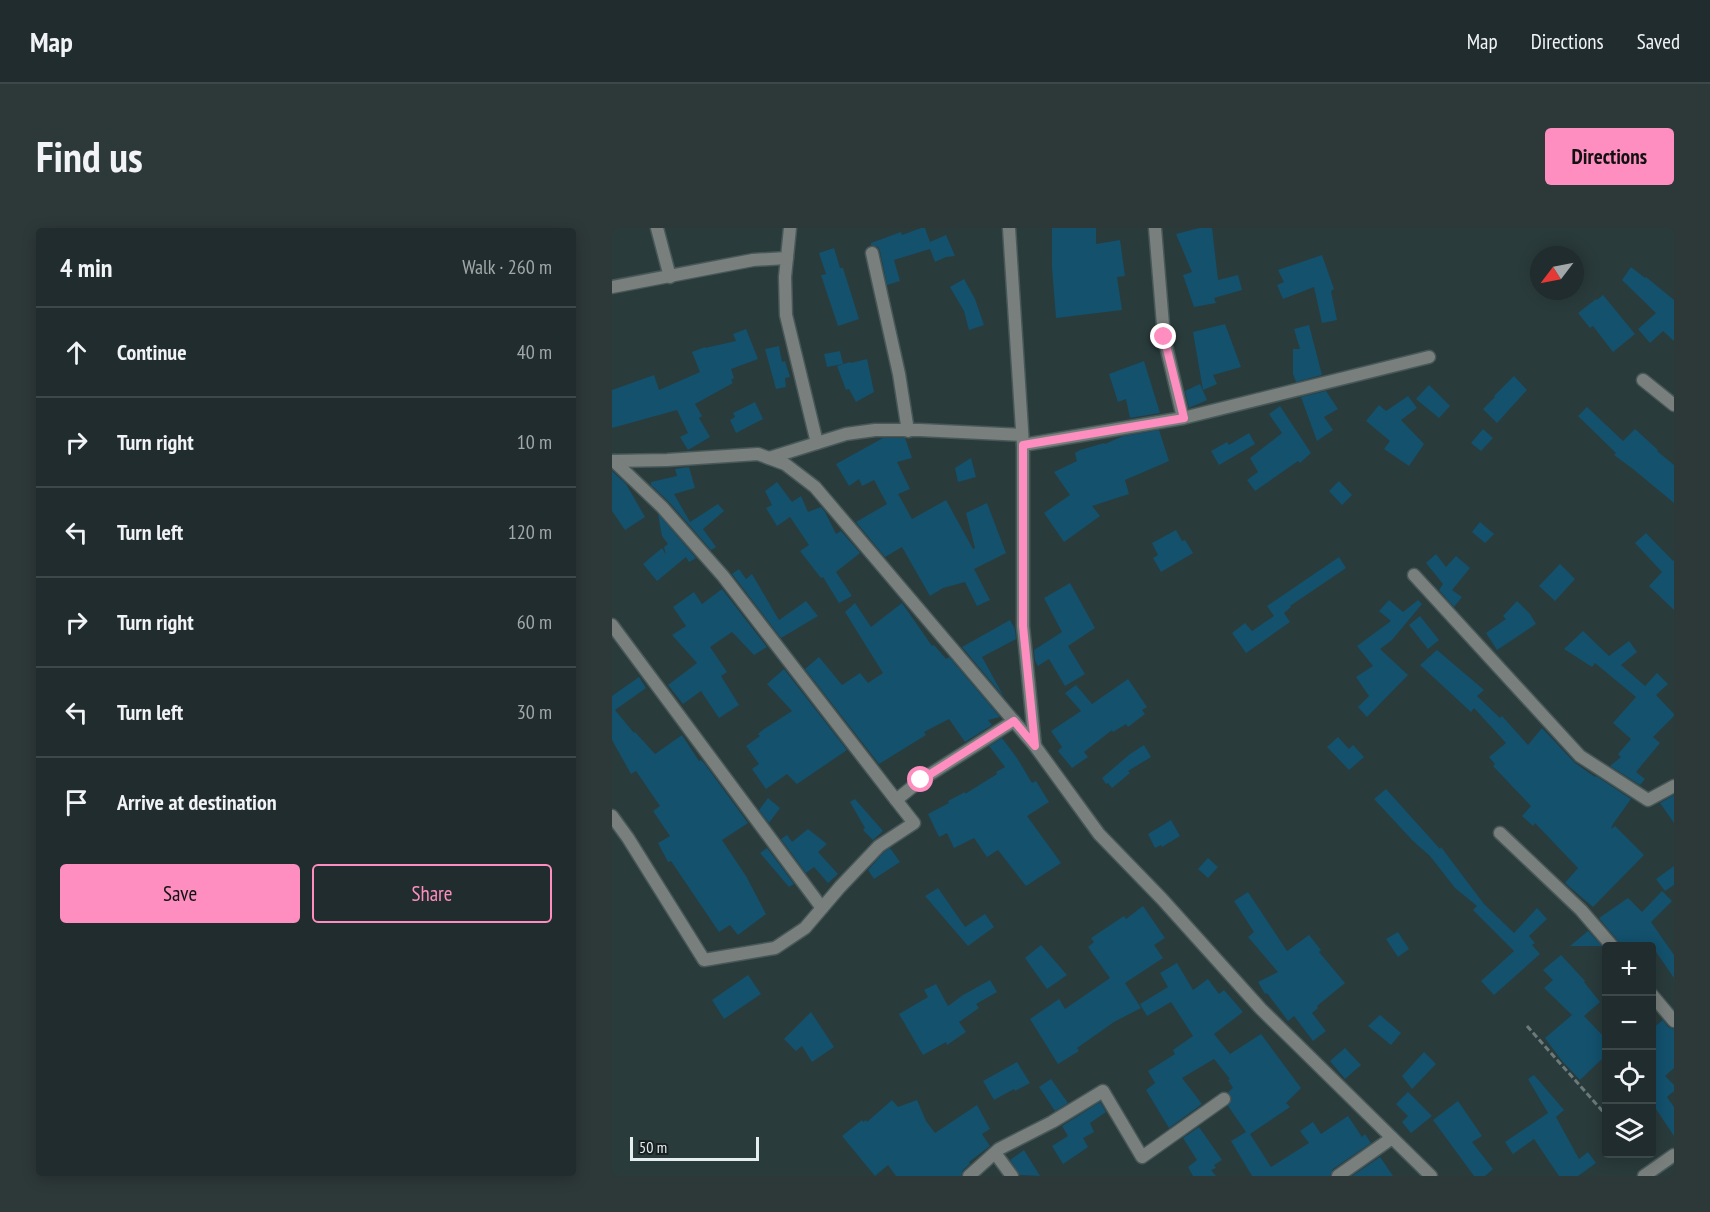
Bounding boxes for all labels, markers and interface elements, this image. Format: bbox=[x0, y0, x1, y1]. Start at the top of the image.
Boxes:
text: Map bbox=[30, 23, 73, 60]
text: Map bbox=[1467, 28, 1498, 55]
text: Directions bbox=[1531, 28, 1604, 55]
text: Saved bbox=[1637, 28, 1680, 55]
button: Directions bbox=[1545, 128, 1674, 185]
text: Find us bbox=[36, 129, 143, 184]
north arrow bbox=[1530, 246, 1584, 300]
text: 4 min bbox=[60, 251, 113, 284]
text: Walk · 260 m bbox=[462, 254, 552, 280]
route end bbox=[1150, 323, 1176, 349]
icon: ahead bbox=[60, 336, 93, 369]
text: Continue bbox=[117, 338, 187, 366]
text: 40 m bbox=[517, 339, 552, 365]
icon: right bbox=[60, 426, 93, 459]
text: Turn right bbox=[117, 428, 194, 456]
text: 10 m bbox=[517, 429, 552, 455]
icon: left bbox=[60, 516, 93, 549]
text: Turn left bbox=[117, 518, 183, 546]
text: 120 m bbox=[508, 519, 552, 545]
icon: right bbox=[60, 606, 93, 639]
text: Turn right bbox=[117, 608, 194, 636]
text: 60 m bbox=[517, 609, 552, 635]
icon: left bbox=[60, 696, 93, 729]
text: Turn left bbox=[117, 698, 183, 726]
text: 30 m bbox=[517, 699, 552, 725]
route start bbox=[907, 766, 933, 792]
icon: arrive bbox=[60, 786, 93, 819]
text: Arrive at destination bbox=[117, 788, 277, 816]
button: Save bbox=[60, 864, 300, 923]
button: Share bbox=[312, 864, 552, 923]
map controls bbox=[1602, 942, 1656, 1158]
button: + bbox=[1602, 942, 1656, 996]
button: − bbox=[1602, 996, 1656, 1050]
button: locate bbox=[1602, 1050, 1656, 1104]
button: layers bbox=[1602, 1104, 1656, 1158]
scale bar bbox=[630, 1134, 759, 1162]
text: 50 m bbox=[639, 1137, 667, 1157]

